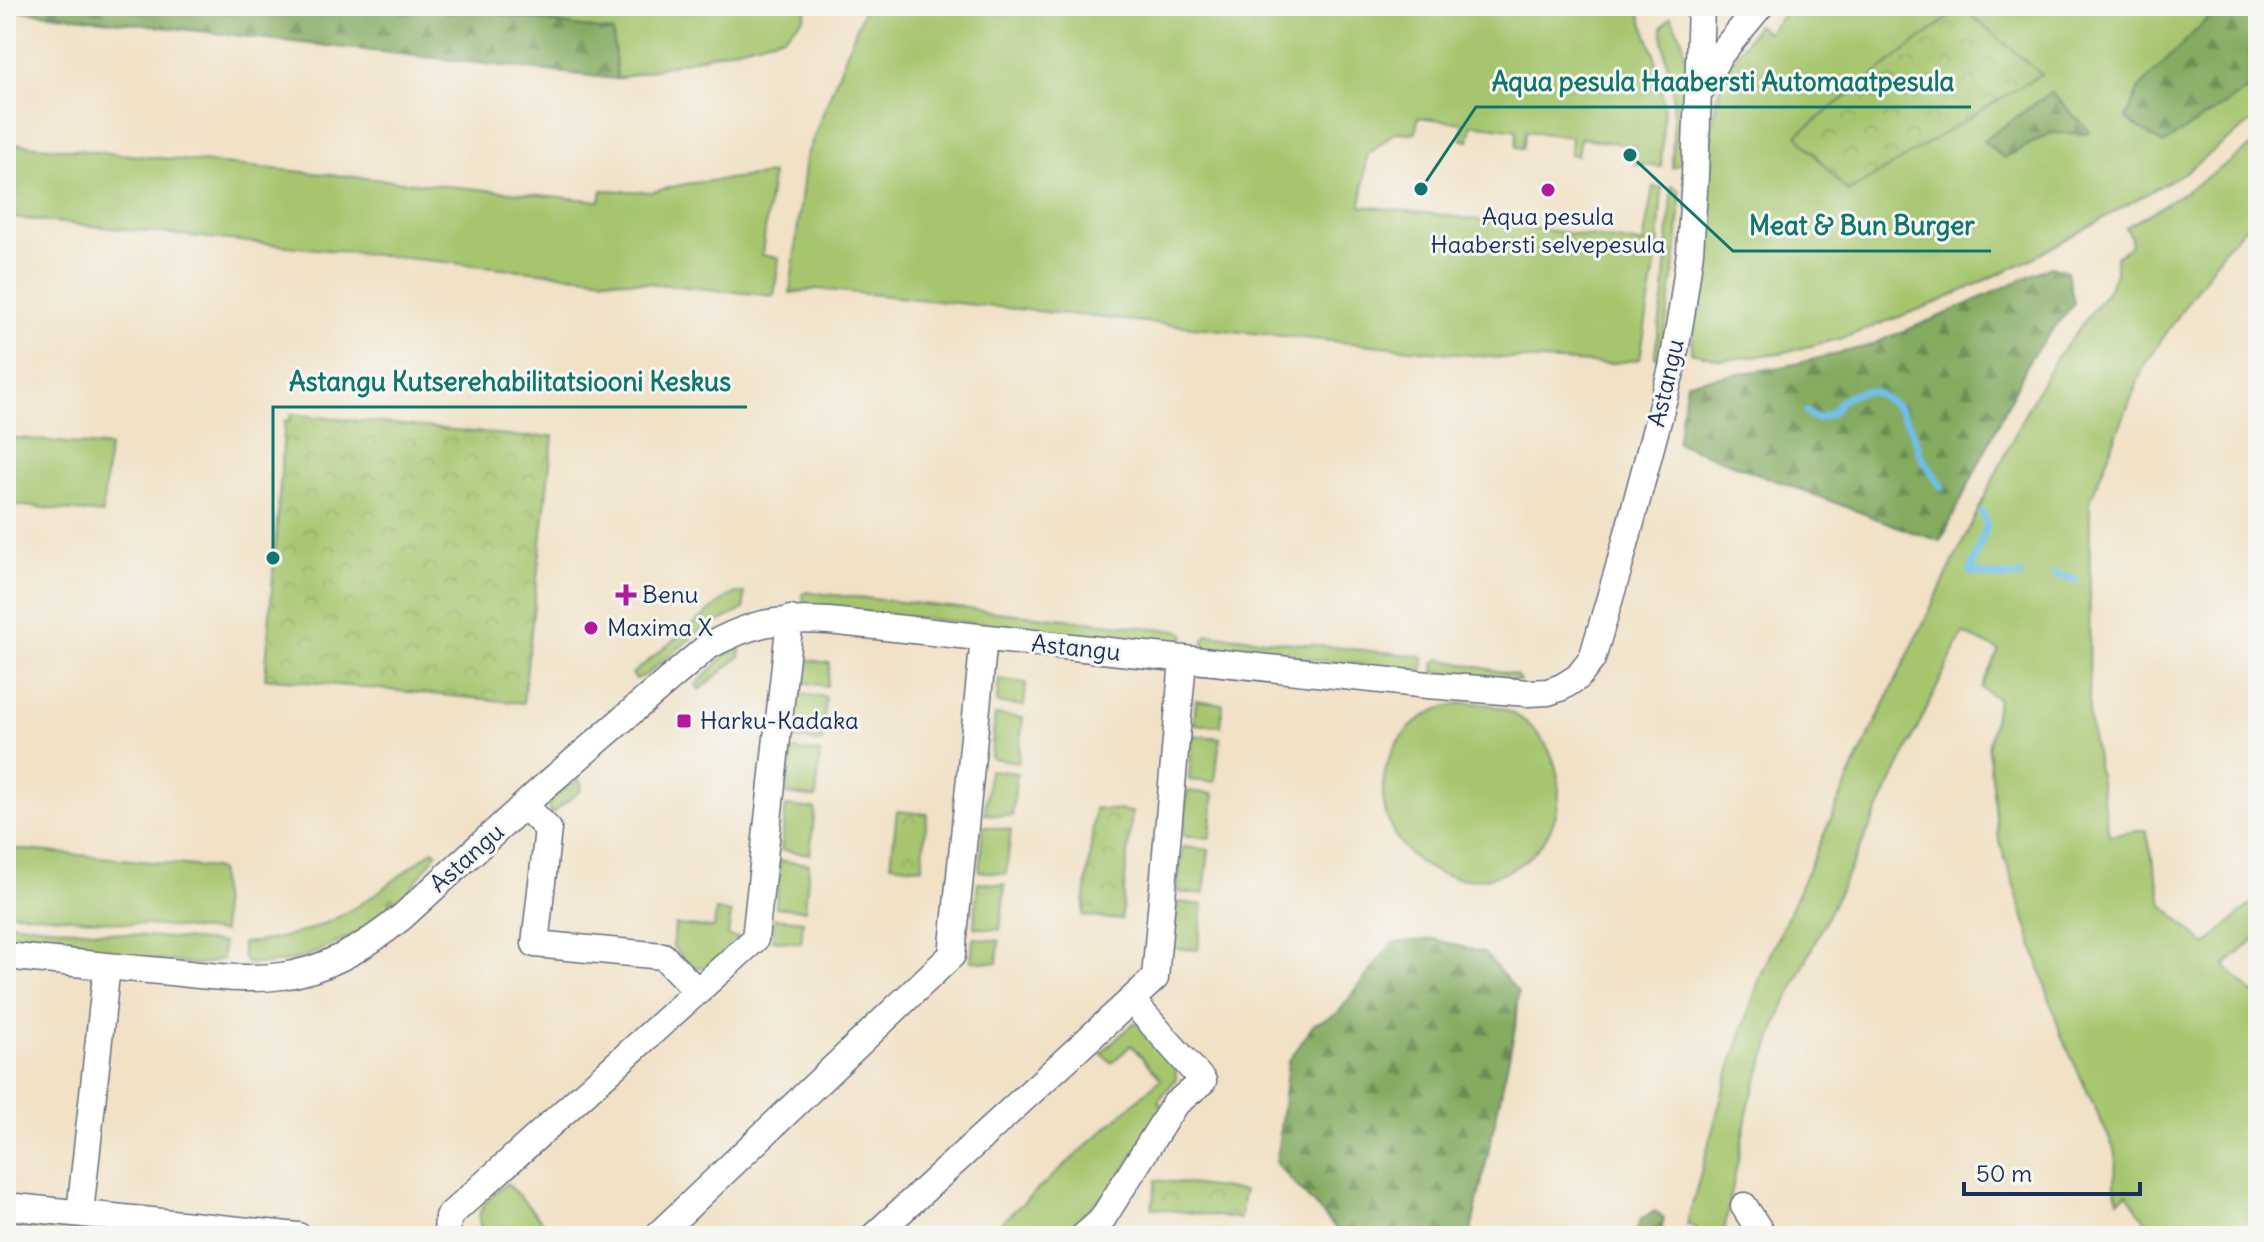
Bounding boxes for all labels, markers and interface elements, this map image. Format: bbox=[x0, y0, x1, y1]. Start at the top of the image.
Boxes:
callout: Aqua pesula Haabersti Automaatpesula bbox=[1476, 57, 1971, 107]
text: Aqua pesula Haabersti Automaatpesula bbox=[1492, 65, 1954, 98]
marker: Aqua pesula Haabersti selvepesula bbox=[1539, 181, 1557, 199]
place label: Aqua pesula Haabersti selvepesula bbox=[1430, 201, 1666, 259]
callout: Meat & Bun Burger bbox=[1733, 201, 1991, 251]
text: Meat & Bun Burger bbox=[1749, 209, 1975, 242]
street label: Astangu bbox=[1640, 336, 1690, 430]
callout: Astangu Kutserehabilitatsiooni Keskus bbox=[273, 357, 747, 407]
text: Astangu Kutserehabilitatsiooni Keskus bbox=[289, 365, 731, 398]
place label: Benu bbox=[642, 579, 698, 609]
marker: Benu bbox=[617, 586, 635, 604]
place label: Maxima X bbox=[607, 612, 713, 642]
marker: Maxima X bbox=[582, 619, 600, 637]
street label: Astangu bbox=[1030, 627, 1122, 667]
place label: Harku-Kadaka bbox=[700, 705, 859, 735]
marker: Harku-Kadaka bbox=[675, 712, 693, 730]
street label: Astangu bbox=[423, 816, 510, 898]
scale bar bbox=[1964, 1146, 2140, 1196]
text: 50 m bbox=[1976, 1158, 2032, 1188]

